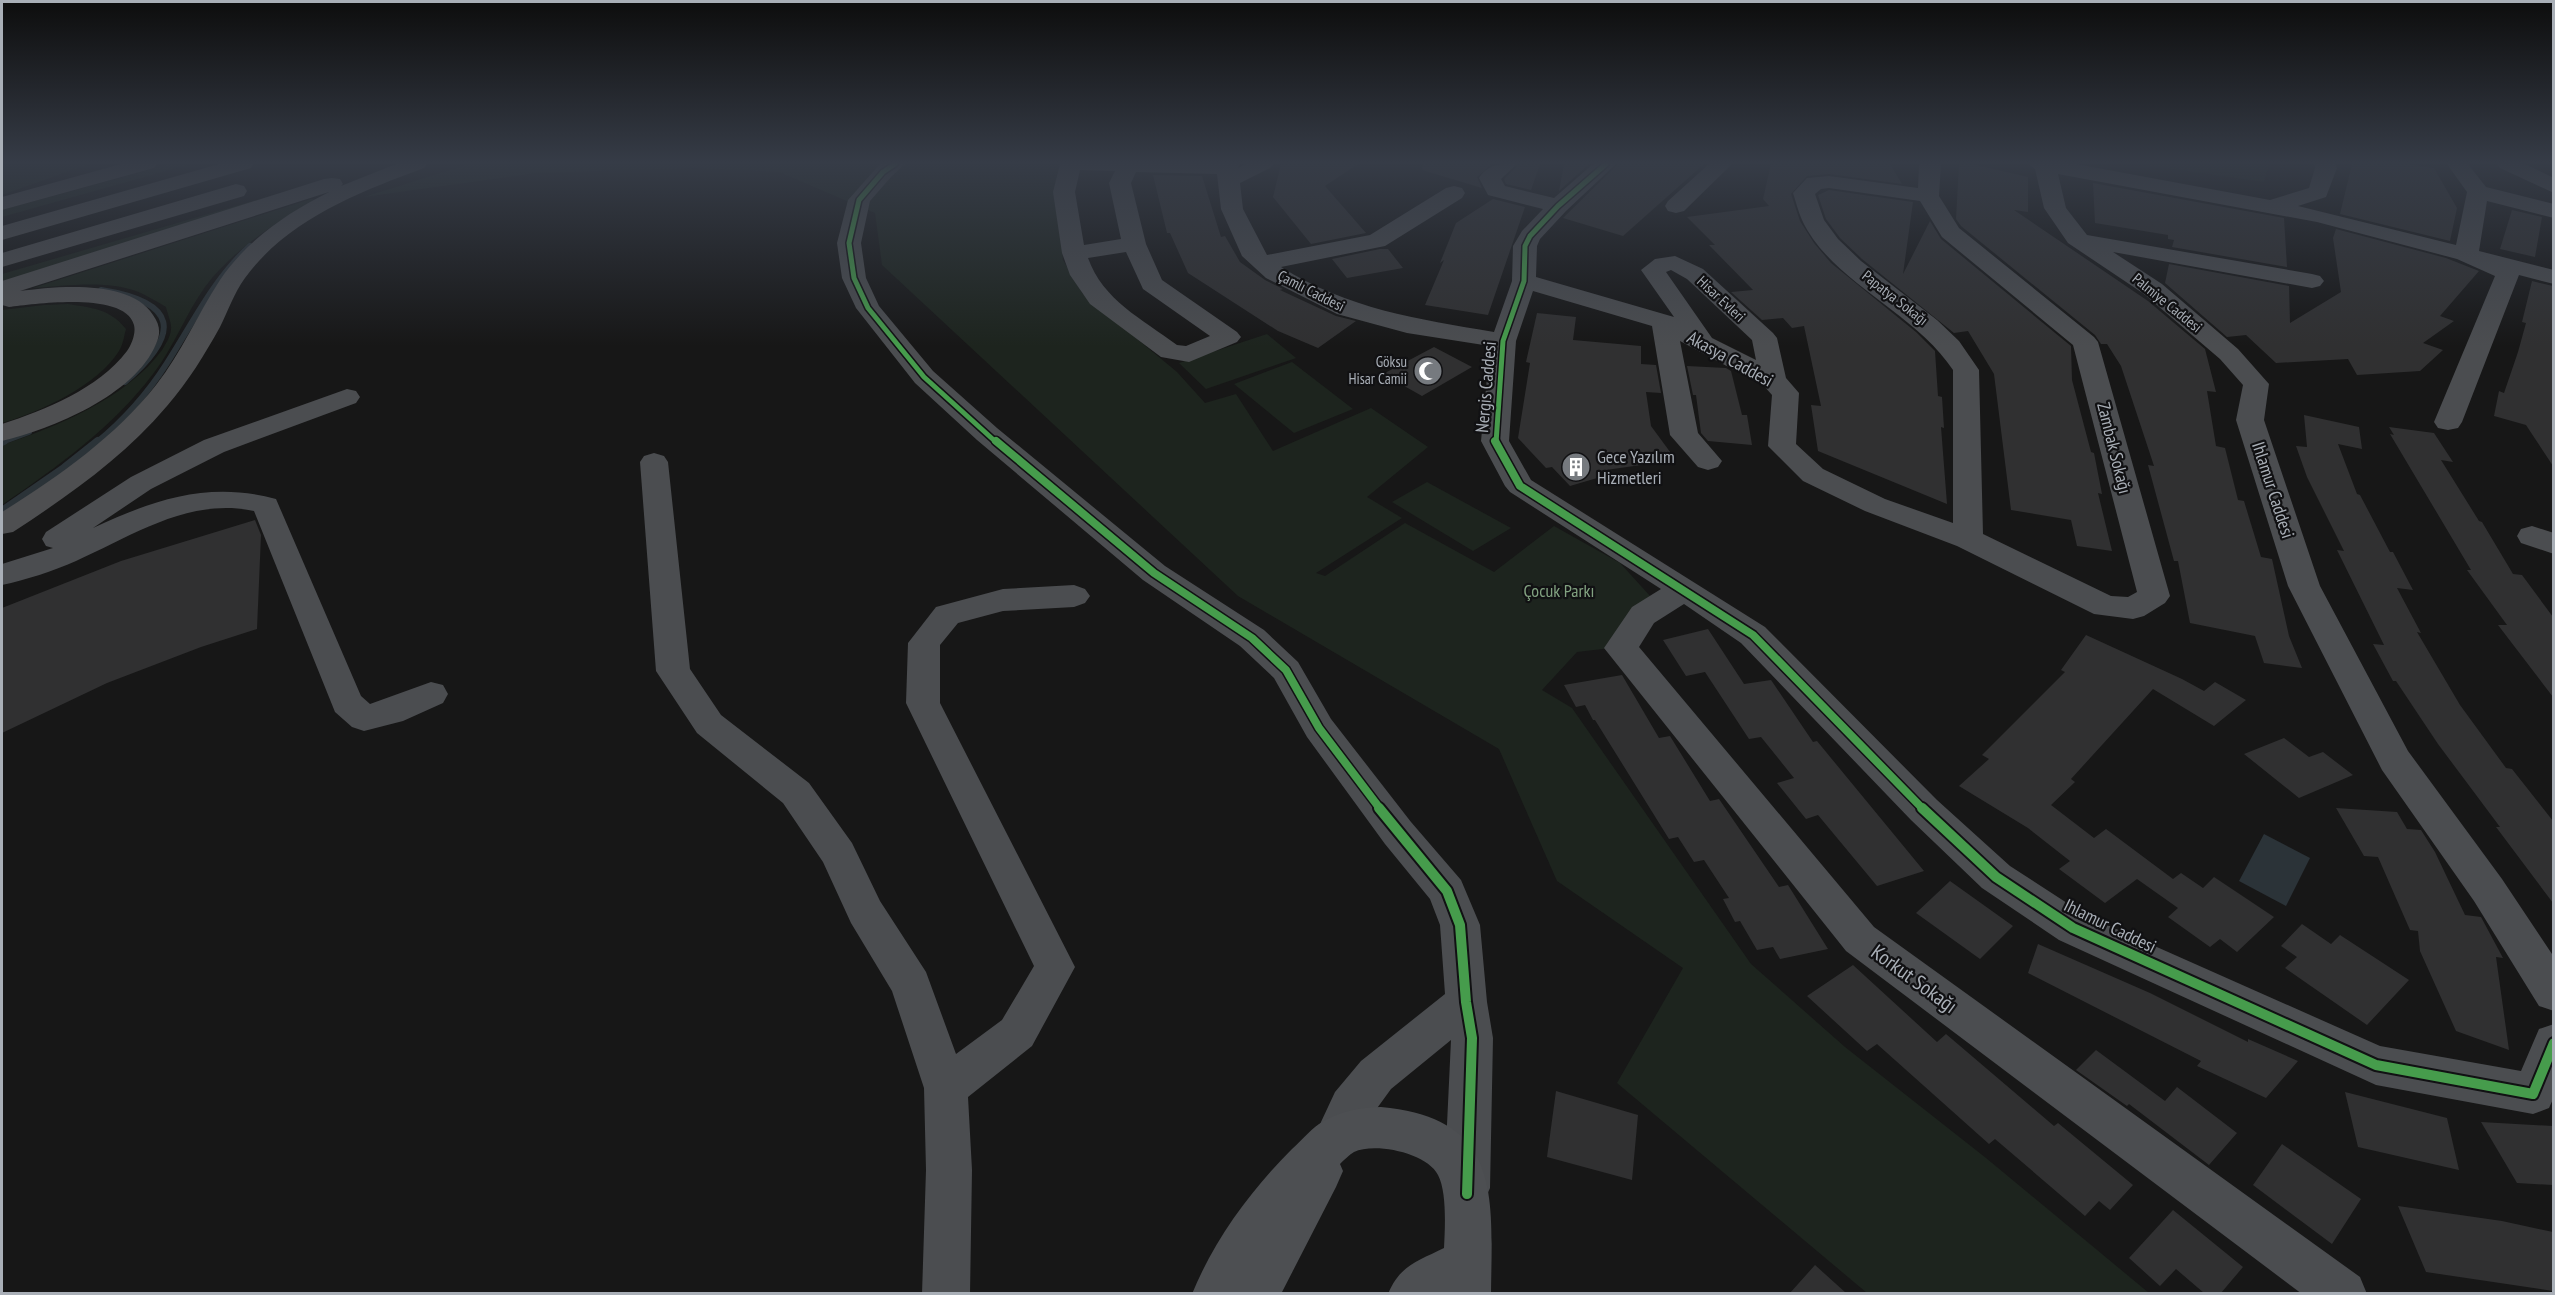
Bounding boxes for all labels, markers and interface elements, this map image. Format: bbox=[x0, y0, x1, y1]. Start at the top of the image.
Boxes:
street label: Çamlı Caddesi bbox=[1275, 266, 1348, 315]
street label: Papatya Sokağı bbox=[1859, 266, 1932, 329]
street label: Palmiye Caddesi bbox=[2129, 269, 2206, 336]
street label: Hisar Evleri bbox=[1693, 272, 1749, 326]
street label: Akasya Caddesi bbox=[1683, 326, 1777, 392]
street label: Nergis Caddesi bbox=[1470, 340, 1501, 434]
place label: Göksu Hisar Camii bbox=[1348, 352, 1407, 388]
mosque icon: Göksu Hisar Camii bbox=[1412, 355, 1444, 387]
street label: Zambak Sokağı bbox=[2092, 400, 2137, 496]
street label: Ihlamur Caddesi bbox=[2247, 439, 2300, 541]
place label: Gece Yazılım Hizmetleri bbox=[1597, 445, 1675, 489]
building icon: Gece Yazılım Hizmetleri bbox=[1560, 451, 1592, 483]
park label: Çocuk Parkı bbox=[1524, 579, 1594, 602]
street label: Ihlamur Caddesi bbox=[2060, 893, 2160, 958]
street label: Korkut Sokağı bbox=[1866, 938, 1963, 1019]

